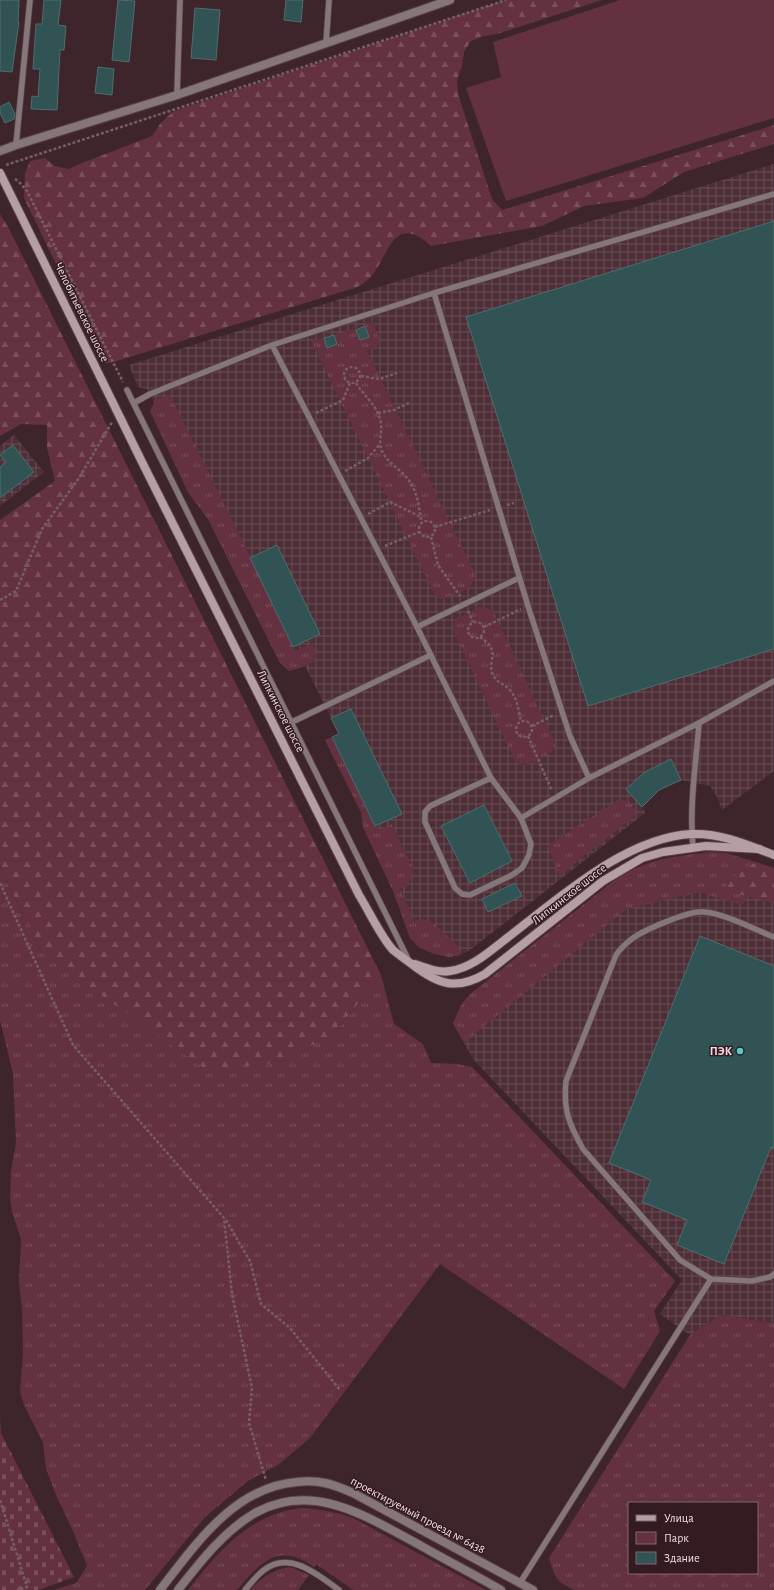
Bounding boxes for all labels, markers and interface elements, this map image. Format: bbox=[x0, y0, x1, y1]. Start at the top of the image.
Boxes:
street label: Челобитьевское шоссе bbox=[53, 260, 111, 364]
street label: Липкинское шоссе bbox=[255, 668, 307, 754]
street label: Липкинское шоссе bbox=[530, 861, 608, 927]
place label: ПЭК bbox=[710, 1045, 733, 1057]
marker: ПЭК bbox=[735, 1046, 745, 1056]
street label: проектируемый проезд № 6438 bbox=[348, 1474, 487, 1557]
legend bbox=[628, 1502, 758, 1574]
text: Улица bbox=[664, 1512, 694, 1524]
text: Парк bbox=[664, 1532, 689, 1544]
text: Здание bbox=[664, 1552, 700, 1564]

